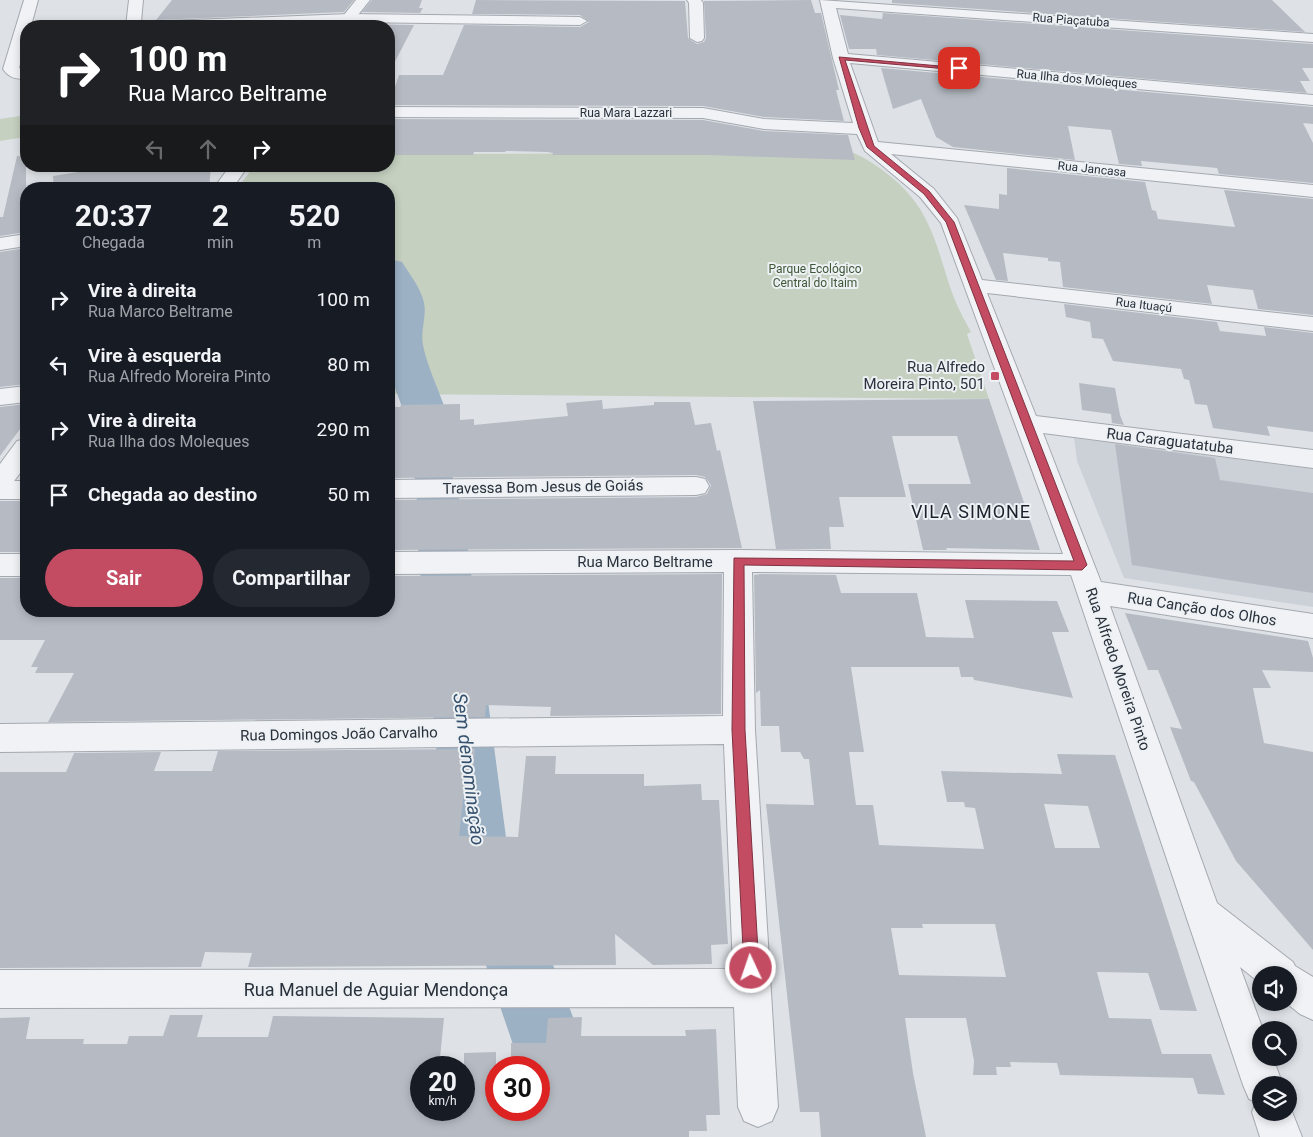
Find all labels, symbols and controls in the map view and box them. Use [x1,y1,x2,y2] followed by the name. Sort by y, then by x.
[1032,10,1110,30] street label: Rua Piaçatuba
[128,39,227,80] text: 100 m
[45,40,110,105] icon: right
[938,47,980,89] pin
[945,54,973,82] icon: arrive
[1016,67,1138,91] street label: Rua Ilha dos Moleques
[128,81,327,106] text: Rua Marco Beltrame
[580,106,672,120] street label: Rua Mara Lazzari
[141,135,169,163] icon: left
[194,135,222,163] icon: ahead
[247,135,275,163] icon: right
[1057,158,1127,180] street label: Rua Jancasa
[75,198,152,233] text: 20:37
[212,198,229,233] text: 2
[289,198,340,233] text: 520
[82,233,145,252] text: Chegada
[207,233,234,252] text: min
[307,233,321,252] text: m
[768,262,862,290] park label: Parque Ecológico Central do Itaim
[88,279,197,302] text: Vire à direita
[45,286,73,314] icon: right
[317,288,370,311] text: 100 m
[1115,295,1173,315] street label: Rua Ituaçú
[88,302,233,321] text: Rua Marco Beltrame
[88,344,221,367] text: Vire à esquerda
[45,351,73,379] icon: left
[327,353,370,376] text: 80 m
[863,358,985,393] place label: Rua Alfredo Moreira Pinto, 501
[88,367,271,386] text: Rua Alfredo Moreira Pinto
[989,370,1001,382] marker: Rua Alfredo Moreira Pinto, 501
[88,409,197,432] text: Vire à direita
[45,416,73,444] icon: right
[317,418,370,441] text: 290 m
[1105,424,1235,458] street label: Rua Caraguatatuba
[88,432,250,451] text: Rua Ilha dos Moleques
[443,476,643,498] street label: Travessa Bom Jesus de Goiás
[45,481,73,509] icon: arrive
[88,483,257,506] text: Chegada ao destino
[327,483,370,506] text: 50 m
[911,501,1031,522] district label: VILA SIMONE
[45,549,203,607] button: Sair
[213,549,370,607] button: Compartilhar
[577,553,713,571] street label: Rua Marco Beltrame
[1082,585,1154,753] street label: Rua Alfredo Moreira Pinto
[1126,588,1278,630] street label: Rua Canção dos Olhos
[448,691,490,847] water label: Sem denominação
[240,723,438,745] street label: Rua Domingos João Carvalho
[724,941,776,993] position arrow
[1252,966,1297,1121] map controls
[1252,966,1297,1011] button: sound
[244,979,508,1000] street label: Rua Manuel de Aguiar Mendonça
[1252,1021,1297,1066] button: search
[485,1056,550,1121] speed limit sign: 30
[428,1068,457,1097] text: 20
[1252,1076,1297,1121] button: layers
[428,1094,457,1108] text: km/h

